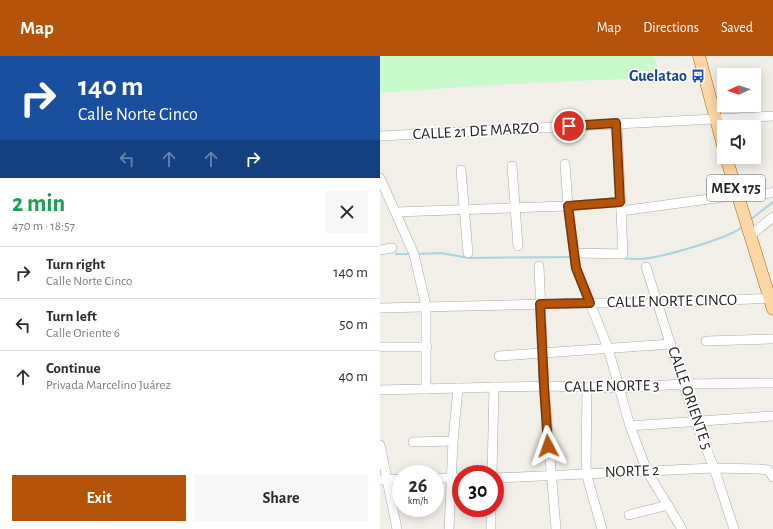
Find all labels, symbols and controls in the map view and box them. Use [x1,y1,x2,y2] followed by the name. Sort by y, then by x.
[20,19,54,38] text: Map
[597,21,621,35] text: Map
[643,21,699,35] text: Directions
[721,21,753,35] text: Saved
[629,68,687,84] place label: Guelatao
[690,68,706,84] bus stop icon: Guelatao
[717,68,761,112] north arrow
[717,68,761,164] map controls
[12,72,64,124] icon: right
[78,73,144,101] text: 140 m
[78,106,198,124] text: Calle Norte Cinco
[552,109,586,143] pin
[558,115,580,137] icon: arrive
[412,120,540,142] street label: CALLE 21 DE MARZO
[717,120,761,164] button: sound
[116,148,138,170] icon: left
[158,148,180,170] icon: ahead
[200,148,222,170] icon: ahead
[242,148,264,170] icon: right
[707,175,765,201] road number: MEX 175
[326,191,368,233] button: close
[12,192,65,216] text: 2 min
[12,220,75,233] text: 470 m · 18:57
[46,257,105,272] text: Turn right
[12,262,34,284] icon: right
[333,265,368,280] text: 140 m
[46,275,133,288] text: Calle Norte Cinco
[607,292,737,310] street label: CALLE NORTE CINCO
[46,309,97,324] text: Turn left
[12,314,34,336] icon: left
[339,317,368,332] text: 50 m
[46,327,120,340] text: Calle Oriente 6
[665,344,715,452] street label: CALLE ORIENTE 5
[46,361,101,376] text: Continue
[12,366,34,388] icon: ahead
[338,369,368,384] text: 40 m
[564,377,660,395] street label: CALLE NORTE 3
[46,379,171,392] text: Privada Marcelino Juárez
[527,425,569,467] position arrow
[604,462,660,480] street label: NORTE 2
[452,465,504,517] speed limit sign: 30
[12,475,186,521] button: Exit
[194,475,368,521] button: Share
[408,476,428,496] text: 26
[408,496,428,506] text: km/h

